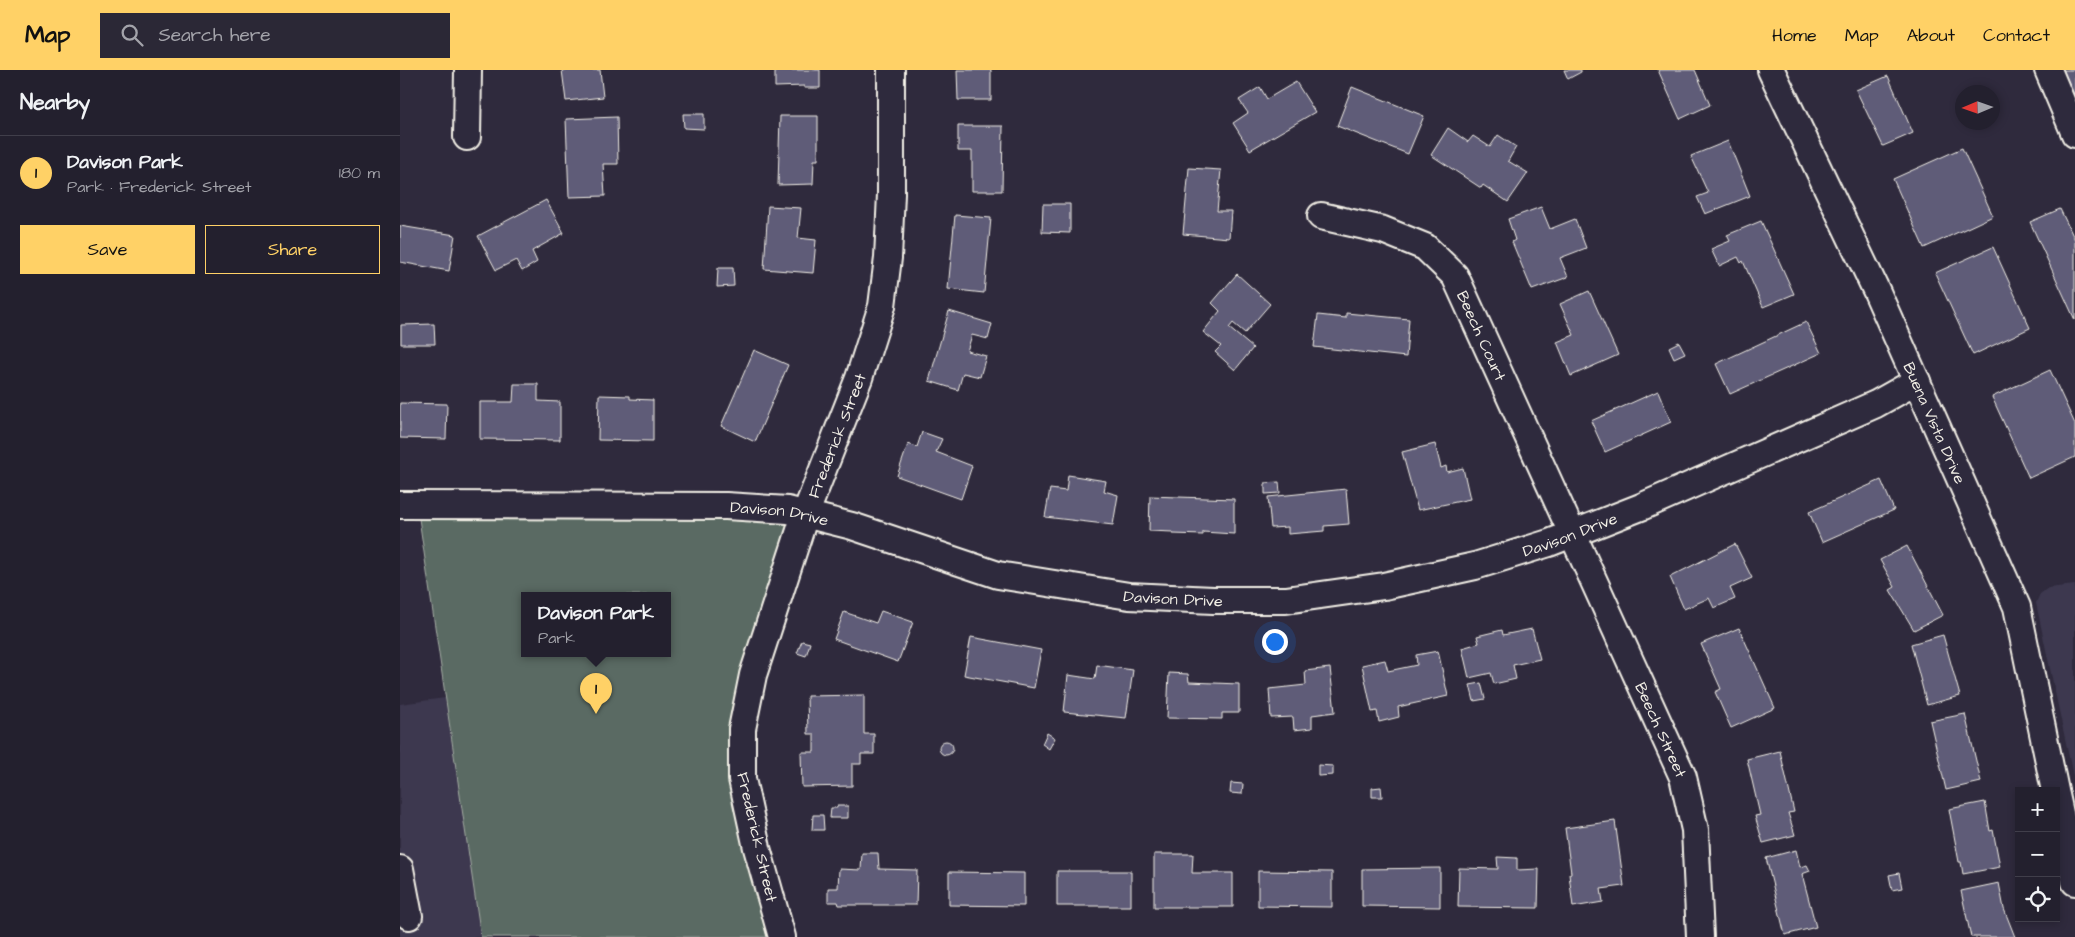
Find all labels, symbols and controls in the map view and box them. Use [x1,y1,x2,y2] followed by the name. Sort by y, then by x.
[100,13,450,58] search box
[25,18,70,52] text: Map
[118,21,146,49] icon: search
[158,22,271,49] text: Search here
[1772,23,1817,48] text: Home
[1845,23,1879,48] text: Map
[1907,23,1955,48] text: About
[1983,23,2050,48] text: Contact
[1955,85,2000,130] north arrow
[20,88,90,117] text: Nearby
[67,149,183,176] text: Davison Park
[35,162,37,184] text: 1
[339,162,380,184] text: 180 m
[67,176,251,198] text: Park · Frederick Street
[20,225,195,274] button: Save
[205,225,380,274] button: Share
[1451,287,1511,385] street label: Beech Court
[1898,359,1971,488] street label: Buena Vista Drive
[803,370,872,501] street label: Frederick Street
[730,496,831,532] street label: Davison Drive
[1520,507,1621,563] street label: Davison Drive
[1122,585,1223,612] street label: Davison Drive
[521,592,671,657] popup
[538,600,654,627] text: Davison Park
[538,627,575,649] text: Park
[1262,629,1288,655] your location
[580,673,612,714] pin: 1
[1629,679,1692,782] street label: Beech Street
[731,770,783,905] street label: Frederick Street
[2015,787,2060,922] map controls
[2015,787,2060,832] button: +
[2015,832,2060,877] button: −
[2015,877,2060,922] button: locate

